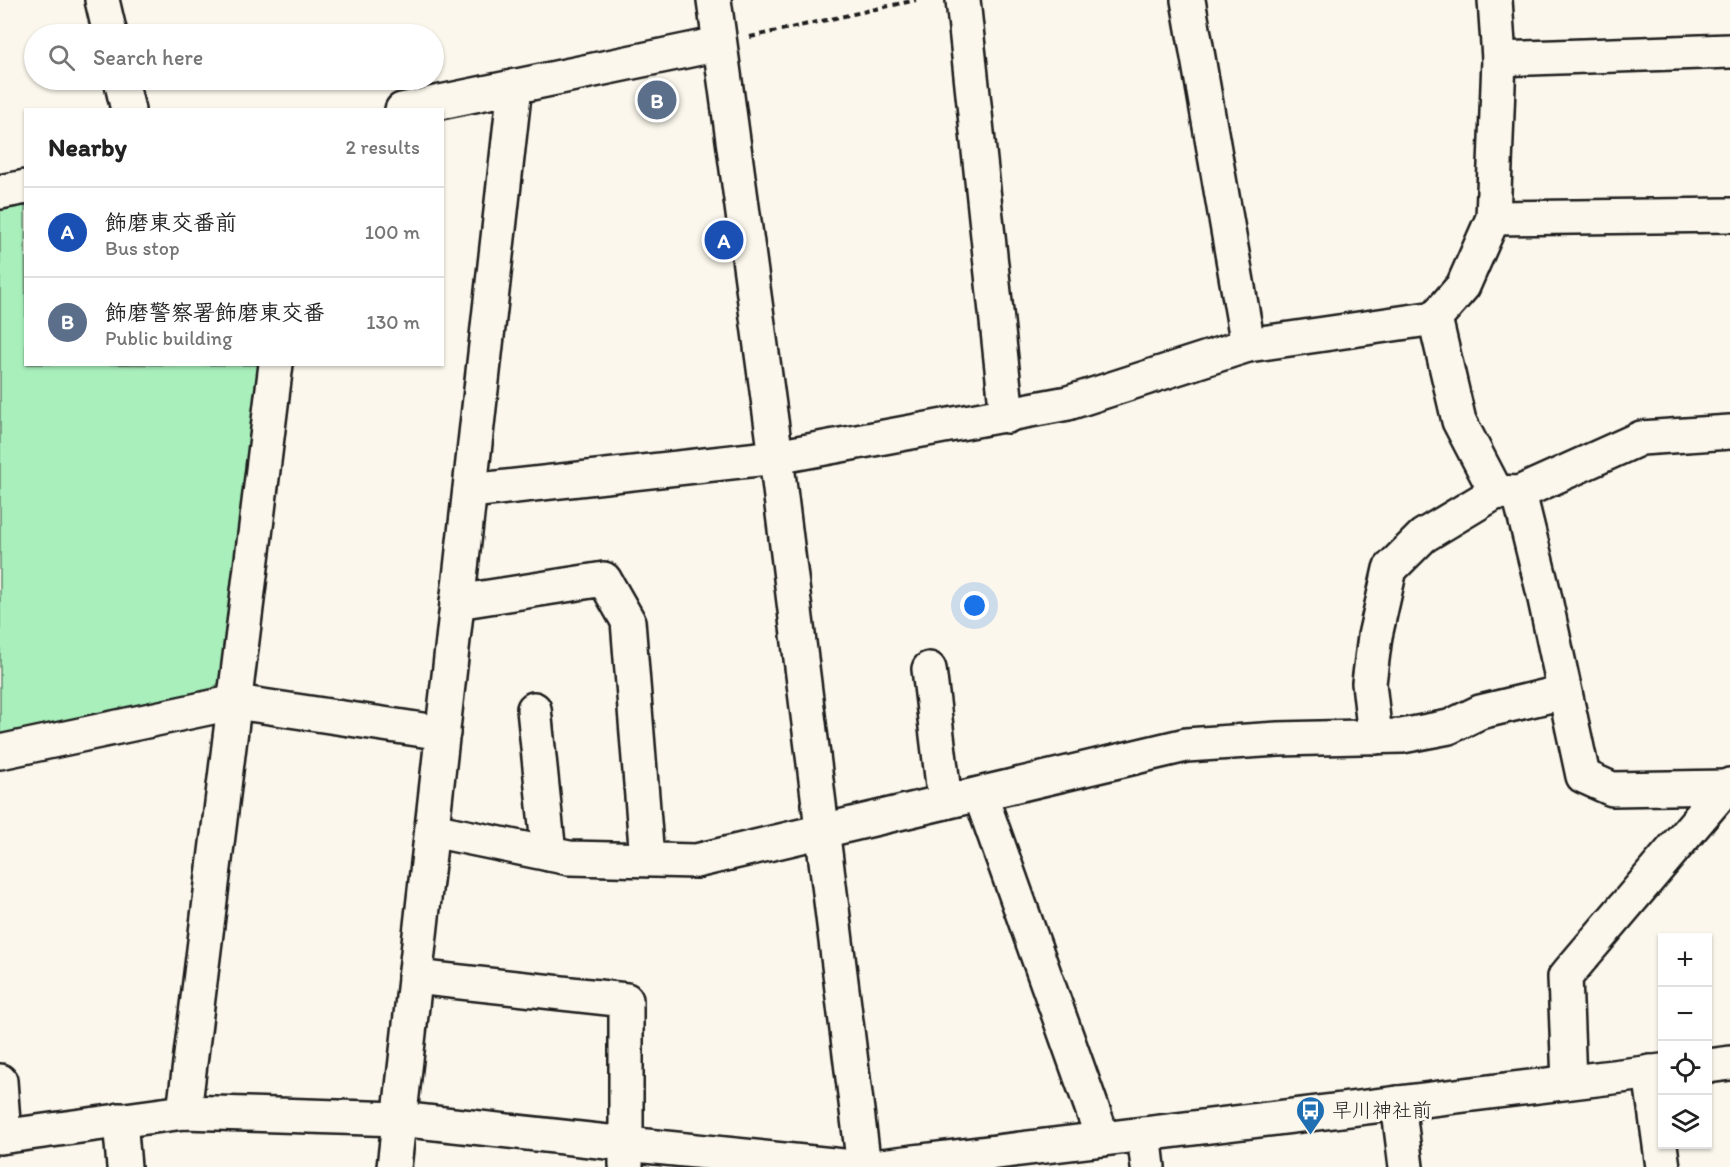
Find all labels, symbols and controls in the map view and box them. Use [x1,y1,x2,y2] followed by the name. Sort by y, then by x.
[24,24,444,90] search box
[45,41,78,74] icon: search
[93,44,203,71] text: Search here
[638,78,676,122] pin: B
[48,131,127,163] text: Nearby
[346,135,420,159] text: 2 results
[105,209,237,236] text: 飾磨東交番前
[704,218,744,262] pin: A
[61,220,74,244] text: A
[365,220,420,244] text: 100 m
[105,236,180,260] text: Bus stop
[105,299,325,326] text: 飾磨警察署飾磨東交番
[61,310,74,334] text: B
[366,310,420,334] text: 130 m
[105,326,232,350] text: Public building
[960,591,989,620] your location
[1658,933,1712,1149] map controls
[1658,933,1712,987] button: +
[1658,987,1712,1041] button: −
[1658,1041,1712,1095] button: locate
[1295,1094,1327,1136] bus stop icon: 早川神社前
[1658,1095,1712,1149] button: layers
[1332,1098,1432,1122] place label: 早川神社前

